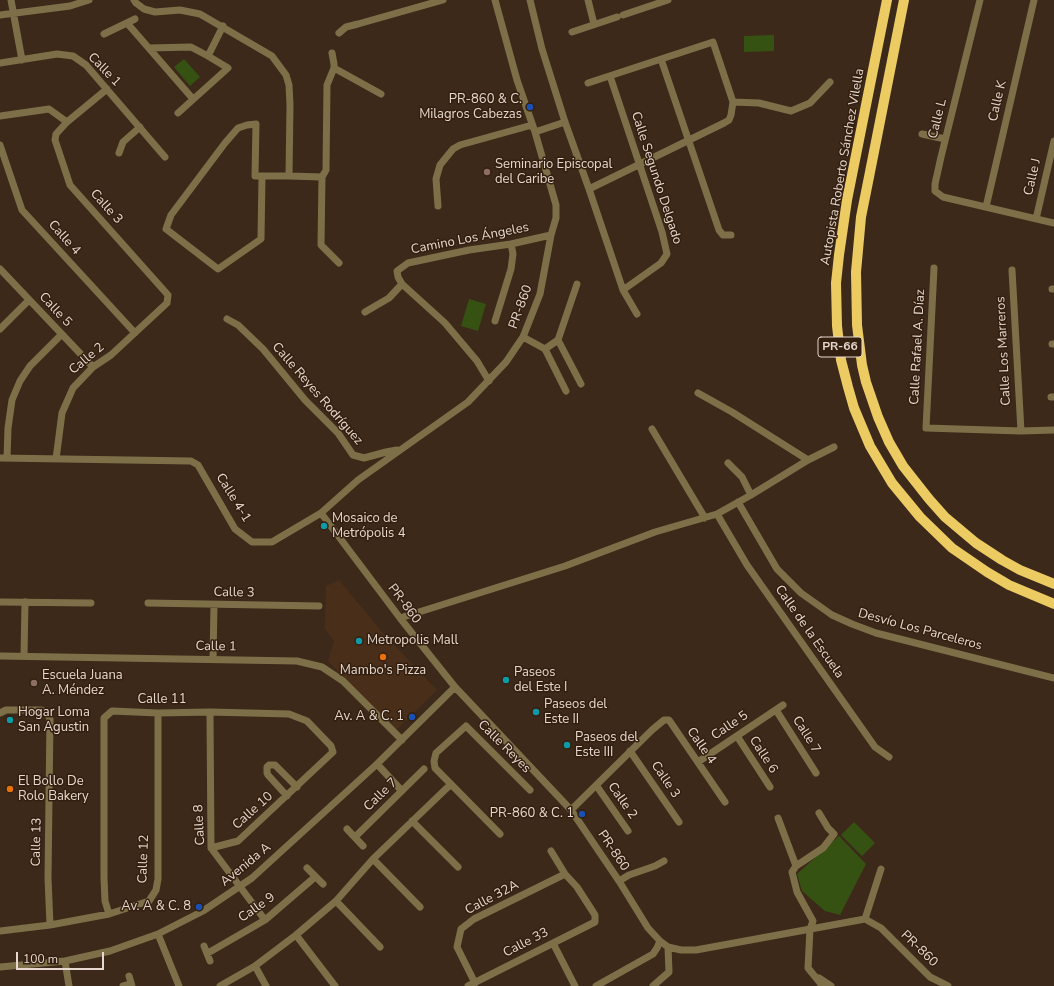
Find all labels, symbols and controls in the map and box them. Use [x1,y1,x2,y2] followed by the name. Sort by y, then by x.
[84,50,124,90] street label: Calle 1
[818,67,868,267] street label: Autopista Roberto Sánchez Vilella
[986,79,1010,123] street label: Calle K
[419,92,522,123] place label: PR-860 & C. Milagros Cabezas
[926,98,950,140] street label: Calle L
[525,102,535,112] marker: PR-860 & C. Milagros Cabezas
[627,110,685,246] street label: Calle Segundo Delgado
[495,157,612,188] place label: Seminario Episcopal del Caribe
[1021,157,1045,197] street label: Calle J
[482,167,492,177] marker: Seminario Episcopal del Caribe
[86,187,126,227] street label: Calle 3
[44,218,84,258] street label: Calle 4
[410,220,530,258] street label: Camino Los Ángeles
[506,283,536,331] street label: PR-860
[907,289,929,405] street label: Calle Rafael A. Díaz
[35,290,75,330] street label: Calle 5
[993,296,1015,406] street label: Calle Los Marreros
[818,337,862,357] road number: PR-66
[66,340,108,378] street label: Calle 2
[268,340,366,448] street label: Calle Reyes Rodríguez
[212,471,254,525] street label: Calle 4-1
[332,511,405,542] place label: Mosaico de Metrópolis 4
[319,521,329,531] marker: Mosaico de Metrópolis 4
[384,581,424,627] street label: PR-860
[771,583,847,681] street label: Calle de la Escuela
[213,585,255,601] street label: Calle 3
[856,606,984,654] street label: Desvío Los Parceleros
[367,633,458,649] place label: Metropolis Mall
[354,636,364,646] marker: Metropolis Mall
[195,639,237,655] street label: Calle 1
[378,652,388,662] marker: Mambo's Pizza
[340,663,426,679] place label: Mambo's Pizza
[514,665,567,696] place label: Paseos del Este I
[42,668,123,699] place label: Escuela Juana A. Méndez
[501,675,511,685] marker: Paseos del Este I
[29,678,39,688] marker: Escuela Juana A. Méndez
[138,692,186,708] street label: Calle 11
[544,697,607,728] place label: Paseos del Este II
[18,705,90,736] place label: Hogar Loma San Agustin
[531,707,541,717] marker: Paseos del Este II
[709,708,751,744] street label: Calle 5
[334,709,404,725] place label: Av. A & C. 1
[407,712,417,722] marker: Av. A & C. 1
[788,713,824,757] street label: Calle 7
[5,715,15,725] marker: Hogar Loma San Agustin
[474,717,534,777] street label: Calle Reyes
[683,725,719,767] street label: Calle 4
[575,730,638,761] place label: Paseos del Este III
[745,734,781,776] street label: Calle 6
[562,740,572,750] marker: Paseos del Este III
[647,759,683,801] street label: Calle 3
[18,774,89,805] place label: El Bollo De Rolo Bakery
[361,775,401,815] street label: Calle 7
[604,780,640,822] street label: Calle 2
[5,784,15,794] marker: El Bollo De Rolo Bakery
[230,789,276,833] street label: Calle 10
[191,804,209,846] street label: Calle 8
[490,806,574,822] place label: PR-860 & C. 1
[577,809,587,819] marker: PR-860 & C. 1
[29,817,45,867] street label: Calle 13
[594,828,632,874] street label: PR-860
[135,834,153,884] street label: Calle 12
[218,840,274,890] street label: Avenida A
[463,877,521,919] street label: Calle 32A
[236,890,278,926] street label: Calle 9
[121,899,191,915] place label: Av. A & C. 8
[194,902,204,912] marker: Av. A & C. 8
[501,925,551,961] street label: Calle 33
[897,928,941,970] street label: PR-860
[18,944,106,970] scale bar
[23,951,58,967] text: 100 m

